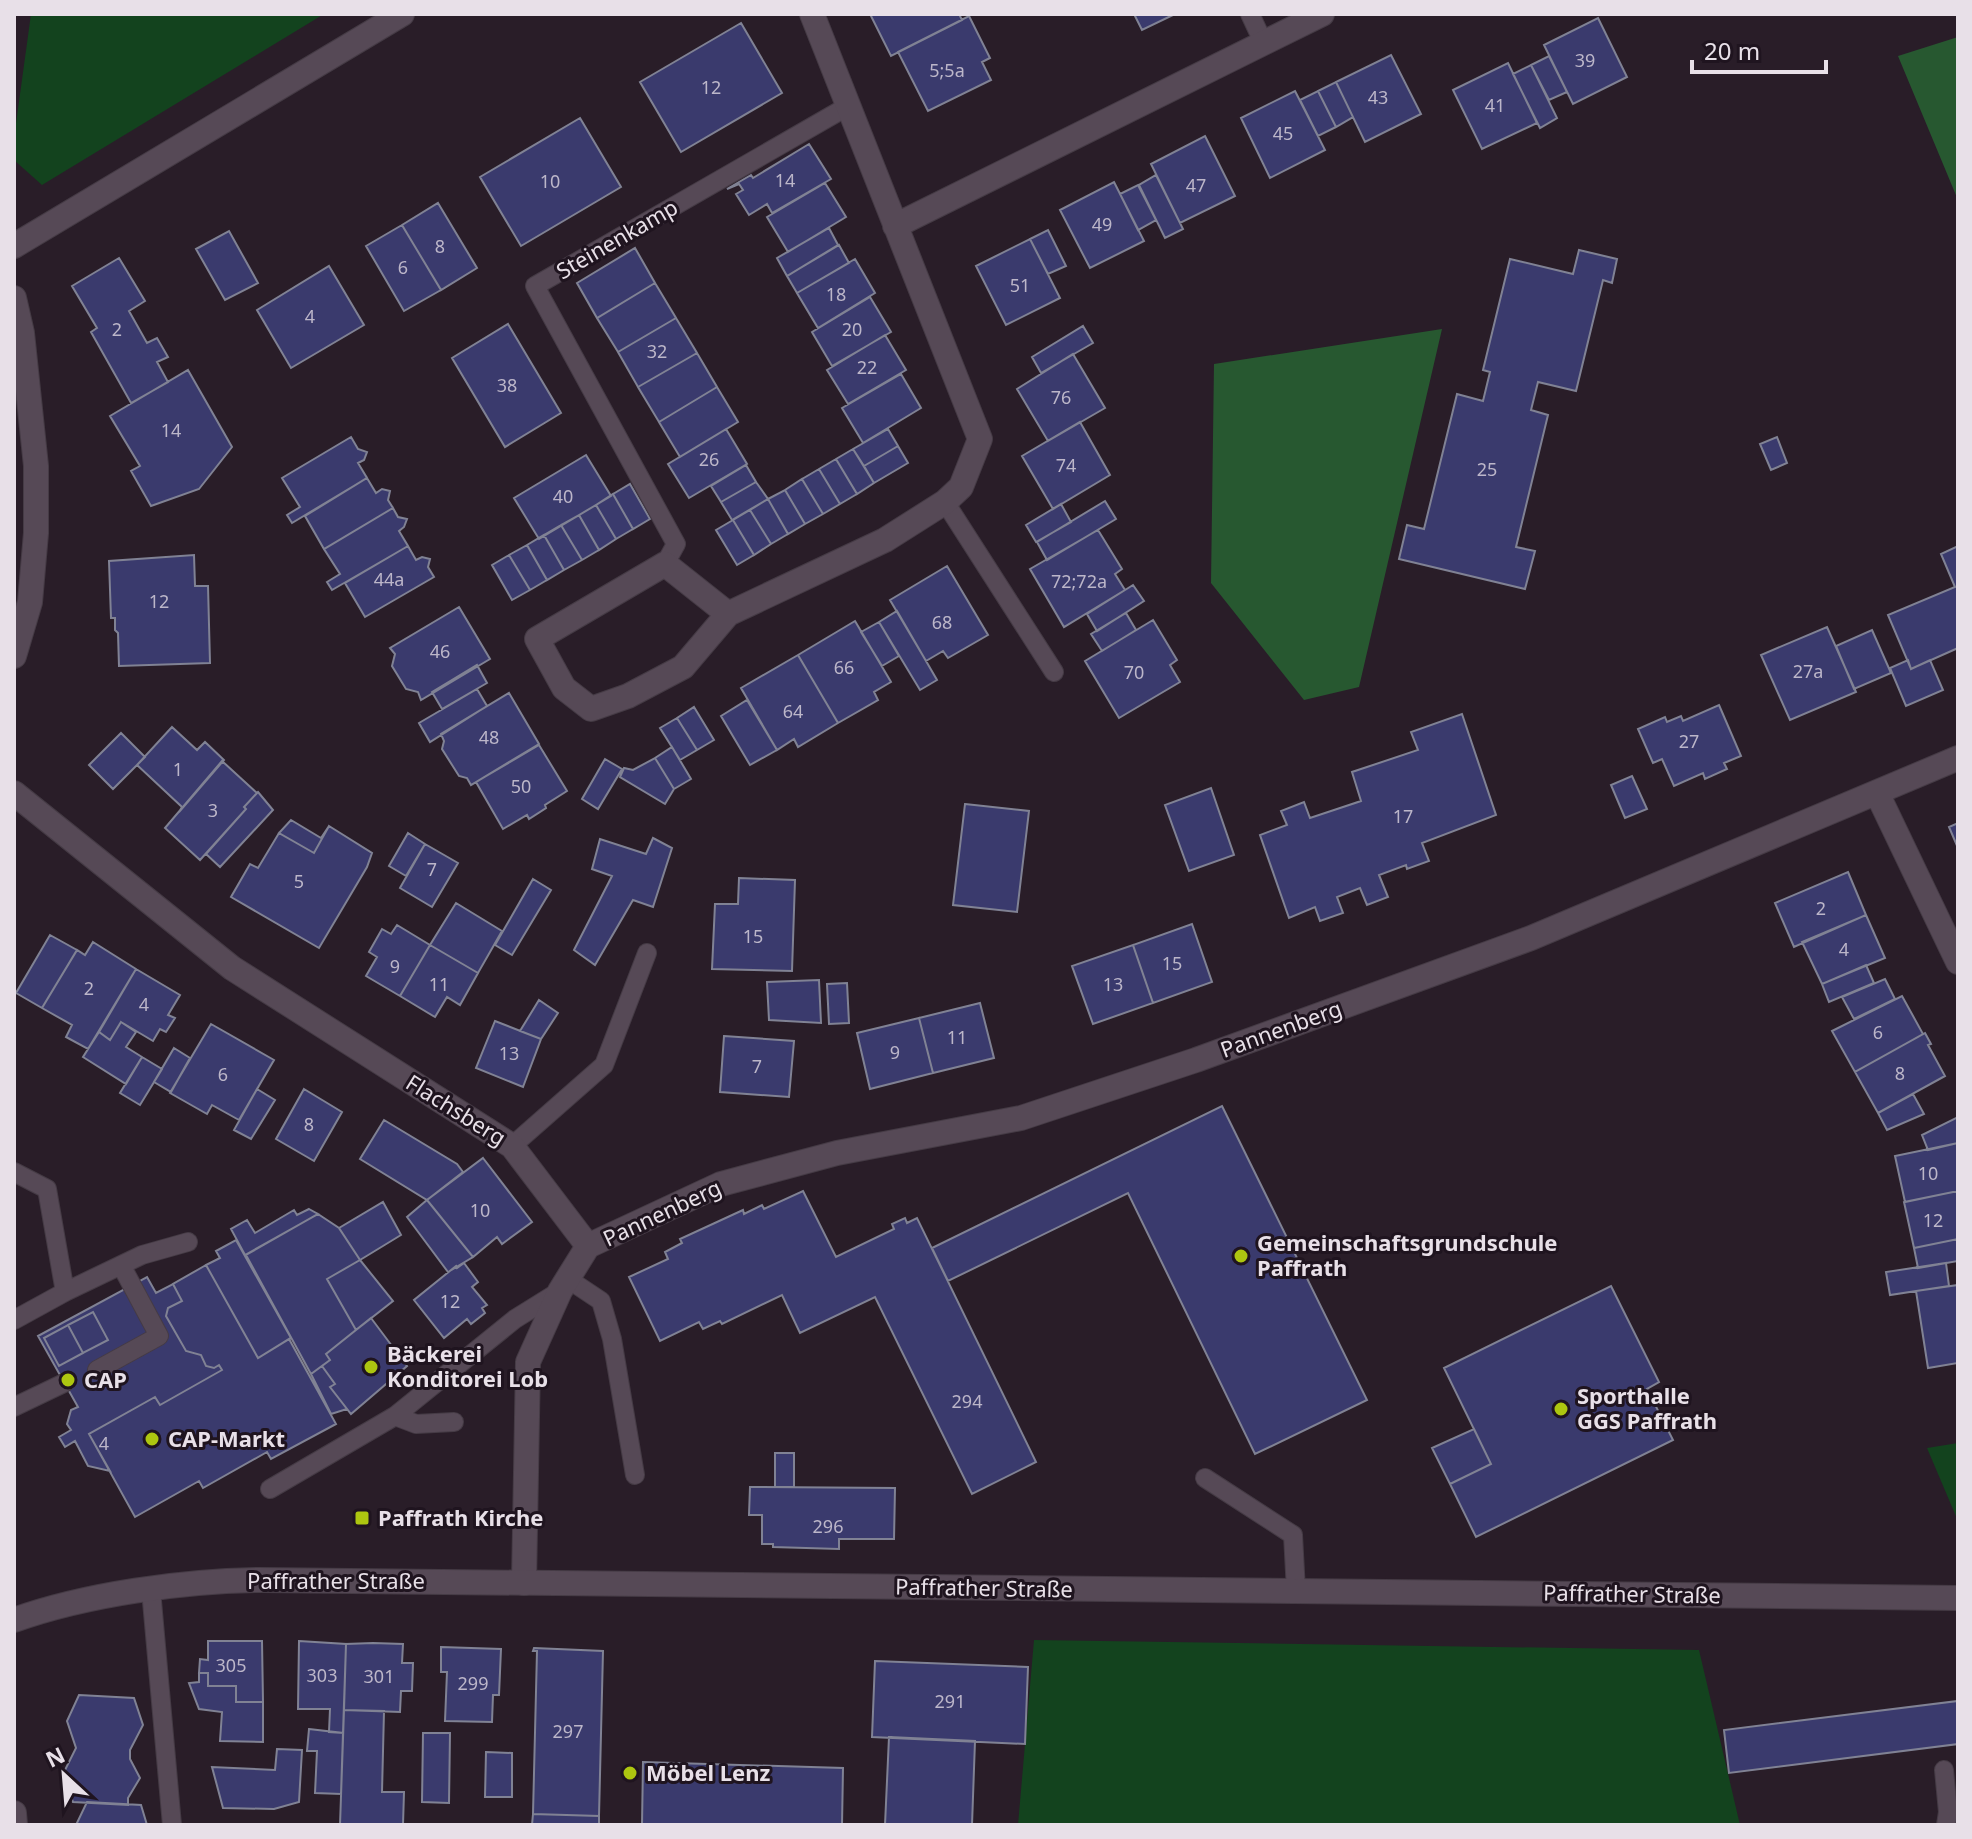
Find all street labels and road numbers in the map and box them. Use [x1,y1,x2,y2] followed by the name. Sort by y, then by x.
[550,191,683,285] street label: Steinenkamp
[1216,992,1346,1064] street label: Pannenberg
[401,1067,512,1152] street label: Flachsberg
[598,1172,726,1253] street label: Pannenberg
[247,1565,425,1595] street label: Paffrather Straße
[895,1570,1073,1604] street label: Paffrather Straße
[1543,1576,1721,1610] street label: Paffrather Straße

